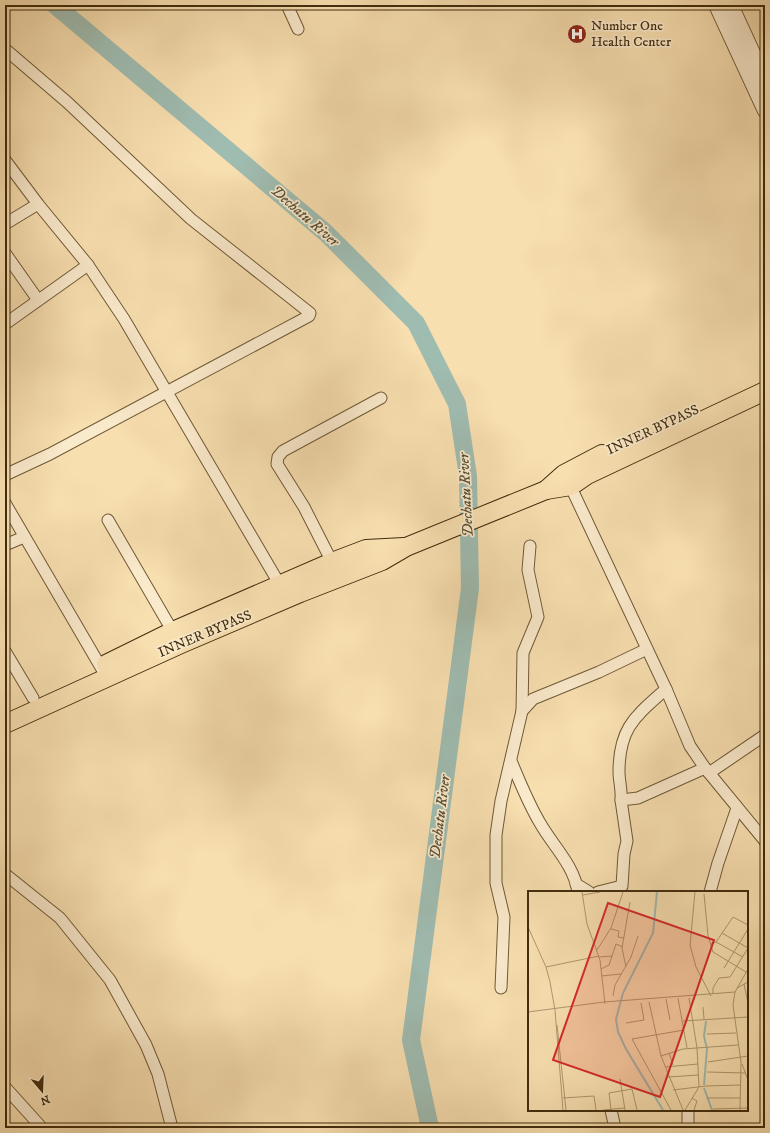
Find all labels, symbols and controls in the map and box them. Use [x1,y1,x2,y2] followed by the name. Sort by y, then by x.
[591,17,672,51] place label: Number One Health Center
[566,23,588,45] hospital icon: Number One Health Center
[267,181,344,252] water label: Dechatu River
[604,401,702,459] street label: INNER BYPASS
[454,451,478,538] water label: Dechatu River
[155,606,255,662] street label: INNER BYPASS
[425,772,455,860] water label: Dechatu River
[528,891,748,1111] inset map
[22,1071,62,1111] north arrow
[38,1091,51,1108] text: N

